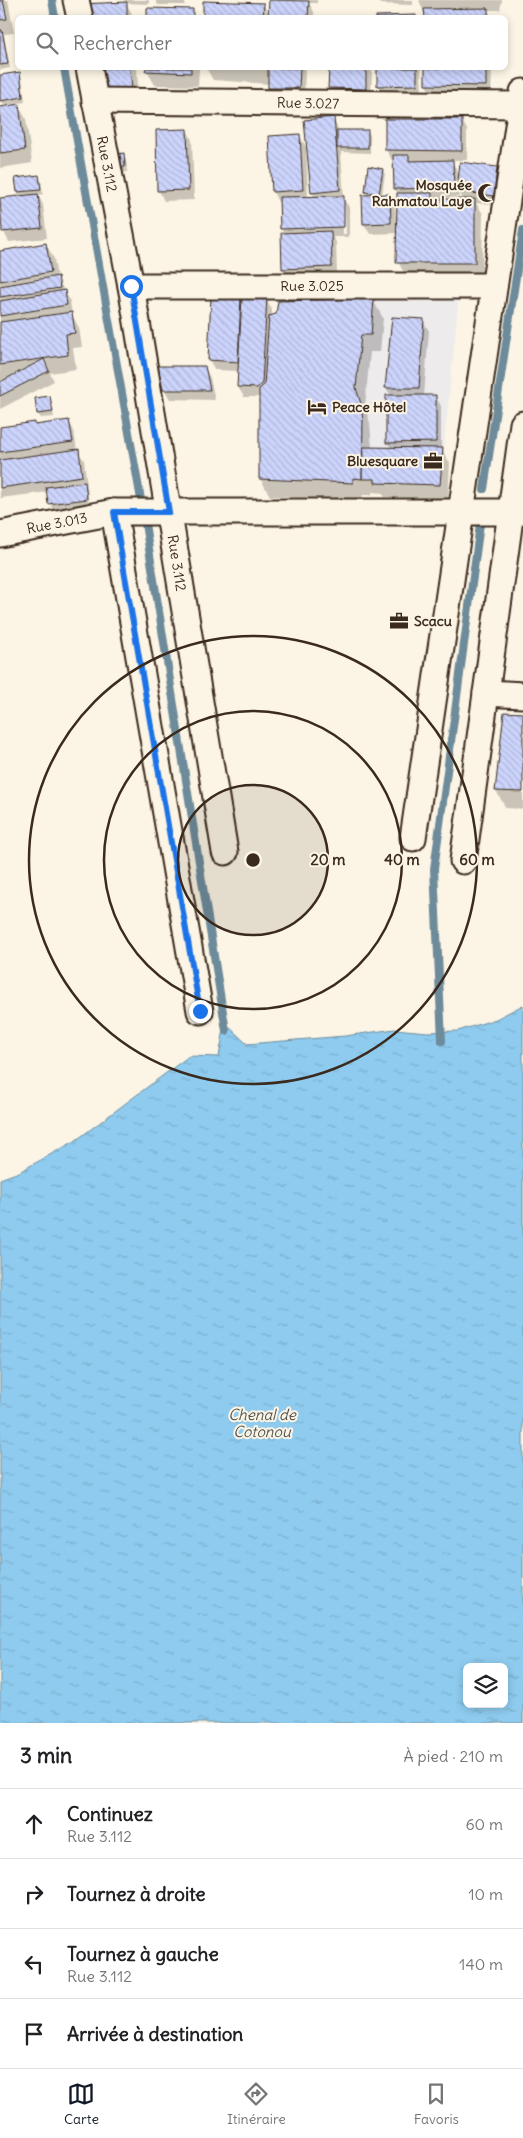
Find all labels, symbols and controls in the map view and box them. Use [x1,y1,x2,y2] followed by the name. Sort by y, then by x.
[15,15,508,70] search box
[33,29,61,57] icon: search
[73,31,172,55] text: Rechercher
[277,93,339,113] street label: Rue 3.027
[93,134,121,194] street label: Rue 3.112
[372,176,472,210] place label: Mosquée Rahmatou Laye
[476,182,498,204] mosque icon: Mosquée Rahmatou Laye
[120,275,143,298] route start
[280,277,344,295] street label: Rue 3.025
[306,396,328,418] hotel icon: Peace Hôtel
[332,398,406,416] place label: Peace Hôtel
[422,450,444,472] office icon: Bluesquare
[347,452,418,470] place label: Bluesquare
[25,508,89,538] street label: Rue 3.013
[164,533,190,593] street label: Rue 3.112
[388,610,410,632] office icon: Scacu
[414,612,452,630] place label: Scacu
[311,850,345,869] text: 20 m
[384,850,420,869] text: 40 m
[459,850,495,869] text: 60 m
[244,851,262,869] centre of rings
[189,1000,212,1023] route end
[228,1405,297,1441] water label: Chenal de Cotonou
[463,1663,508,1708] map controls
[463,1663,508,1708] button: layers
[20,1742,72,1769] text: 3 min
[404,1746,503,1766] text: À pied · 210 m
[67,1802,153,1826] text: Continuez
[20,1810,48,1838] icon: ahead
[465,1814,503,1834] text: 60 m
[67,1826,132,1846] text: Rue 3.112
[20,1880,48,1908] icon: right
[67,1882,206,1906] text: Tournez à droite
[468,1884,503,1904] text: 10 m
[67,1942,219,1966] text: Tournez à gauche
[20,1950,48,1978] icon: left
[459,1954,503,1974] text: 140 m
[67,1966,132,1986] text: Rue 3.112
[20,2020,48,2048] icon: arrive
[67,2022,243,2046] text: Arrivée à destination
[64,2080,99,2128] tab: Carte
[227,2080,286,2128] tab: Itinéraire
[414,2080,459,2128] tab: Favoris

